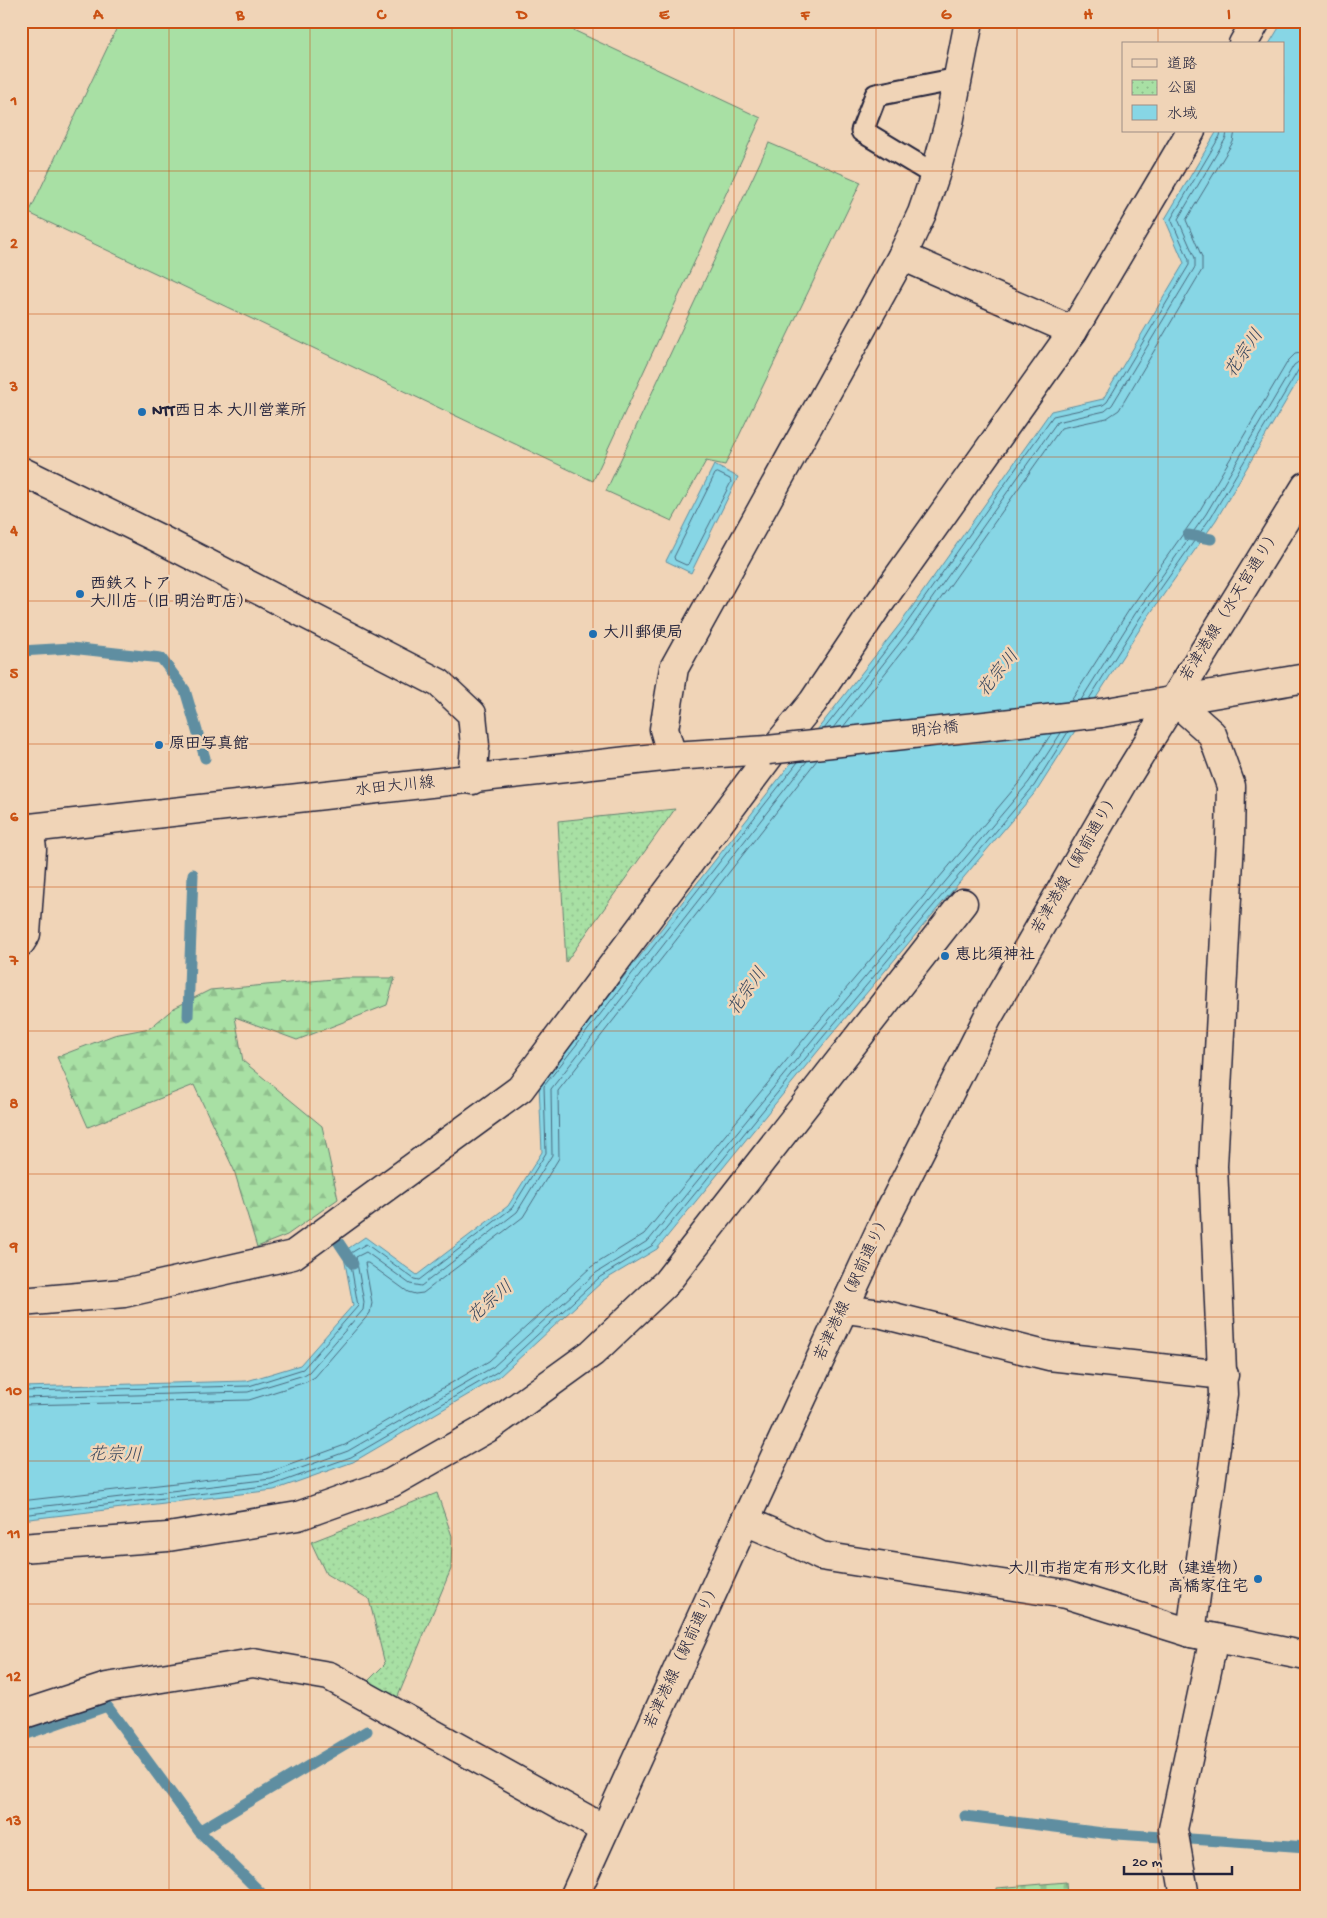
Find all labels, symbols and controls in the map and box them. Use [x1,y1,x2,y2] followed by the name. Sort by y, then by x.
[92,7,104,26] text: A
[235,7,245,26] text: B
[376,7,387,26] text: C
[515,7,528,26] text: D
[659,7,670,26] text: E
[800,7,811,26] text: F
[941,7,952,26] text: G
[1083,7,1093,26] text: H
[1227,7,1231,26] text: I
[1122,42,1284,132] legend
[1167,56,1197,74] text: 道路
[1167,80,1197,98] text: 公園
[10,93,17,112] text: 1
[1167,105,1197,124] text: 水域
[10,236,18,255] text: 2
[1220,325,1269,382] water label: 花宗川
[9,379,18,398] text: 3
[152,401,307,422] place label: NTT西日本 大川営業所
[136,406,148,418] marker: NTT西日本 大川営業所
[9,523,18,542] text: 4
[1176,525,1287,686] street label: 若津港線（水天宮通り）
[90,575,254,613] place label: 西鉄ストア 大川店（旧 明治町店）
[74,588,86,600] marker: 西鉄ストア 大川店（旧 明治町店）
[603,624,683,644] place label: 大川郵便局
[587,628,599,640] marker: 大川郵便局
[973,646,1024,702] water label: 花宗川
[10,666,19,685] text: 5
[910,718,960,743] street label: 明治橋
[169,735,249,755] place label: 原田写真館
[153,739,165,751] marker: 原田写真館
[354,772,436,802] street label: 水田大川線
[1027,789,1125,938] street label: 若津港線（駅前通り）
[10,809,19,828] text: 6
[955,945,1035,966] place label: 恵比須神社
[939,950,951,962] marker: 恵比須神社
[9,953,19,972] text: 7
[723,963,772,1020] water label: 花宗川
[10,1096,19,1115] text: 8
[810,1211,896,1365] street label: 若津港線（駅前通り）
[9,1239,18,1258] text: 9
[463,1277,518,1329] water label: 花宗川
[5,1383,22,1402] text: 10
[88,1444,142,1467] water label: 花宗川
[7,1526,20,1545] text: 11
[1008,1559,1248,1598] place label: 大川市指定有形文化財（建造物） 高橋家住宅
[1252,1573,1264,1585] marker: 大川市指定有形文化財（建造物） 高橋家住宅
[640,1579,726,1733] street label: 若津港線（駅前通り）
[6,1669,21,1688] text: 12
[6,1813,21,1832] text: 13
[1124,1843,1232,1875] scale bar
[1132,1854,1162,1872] text: 20 m

